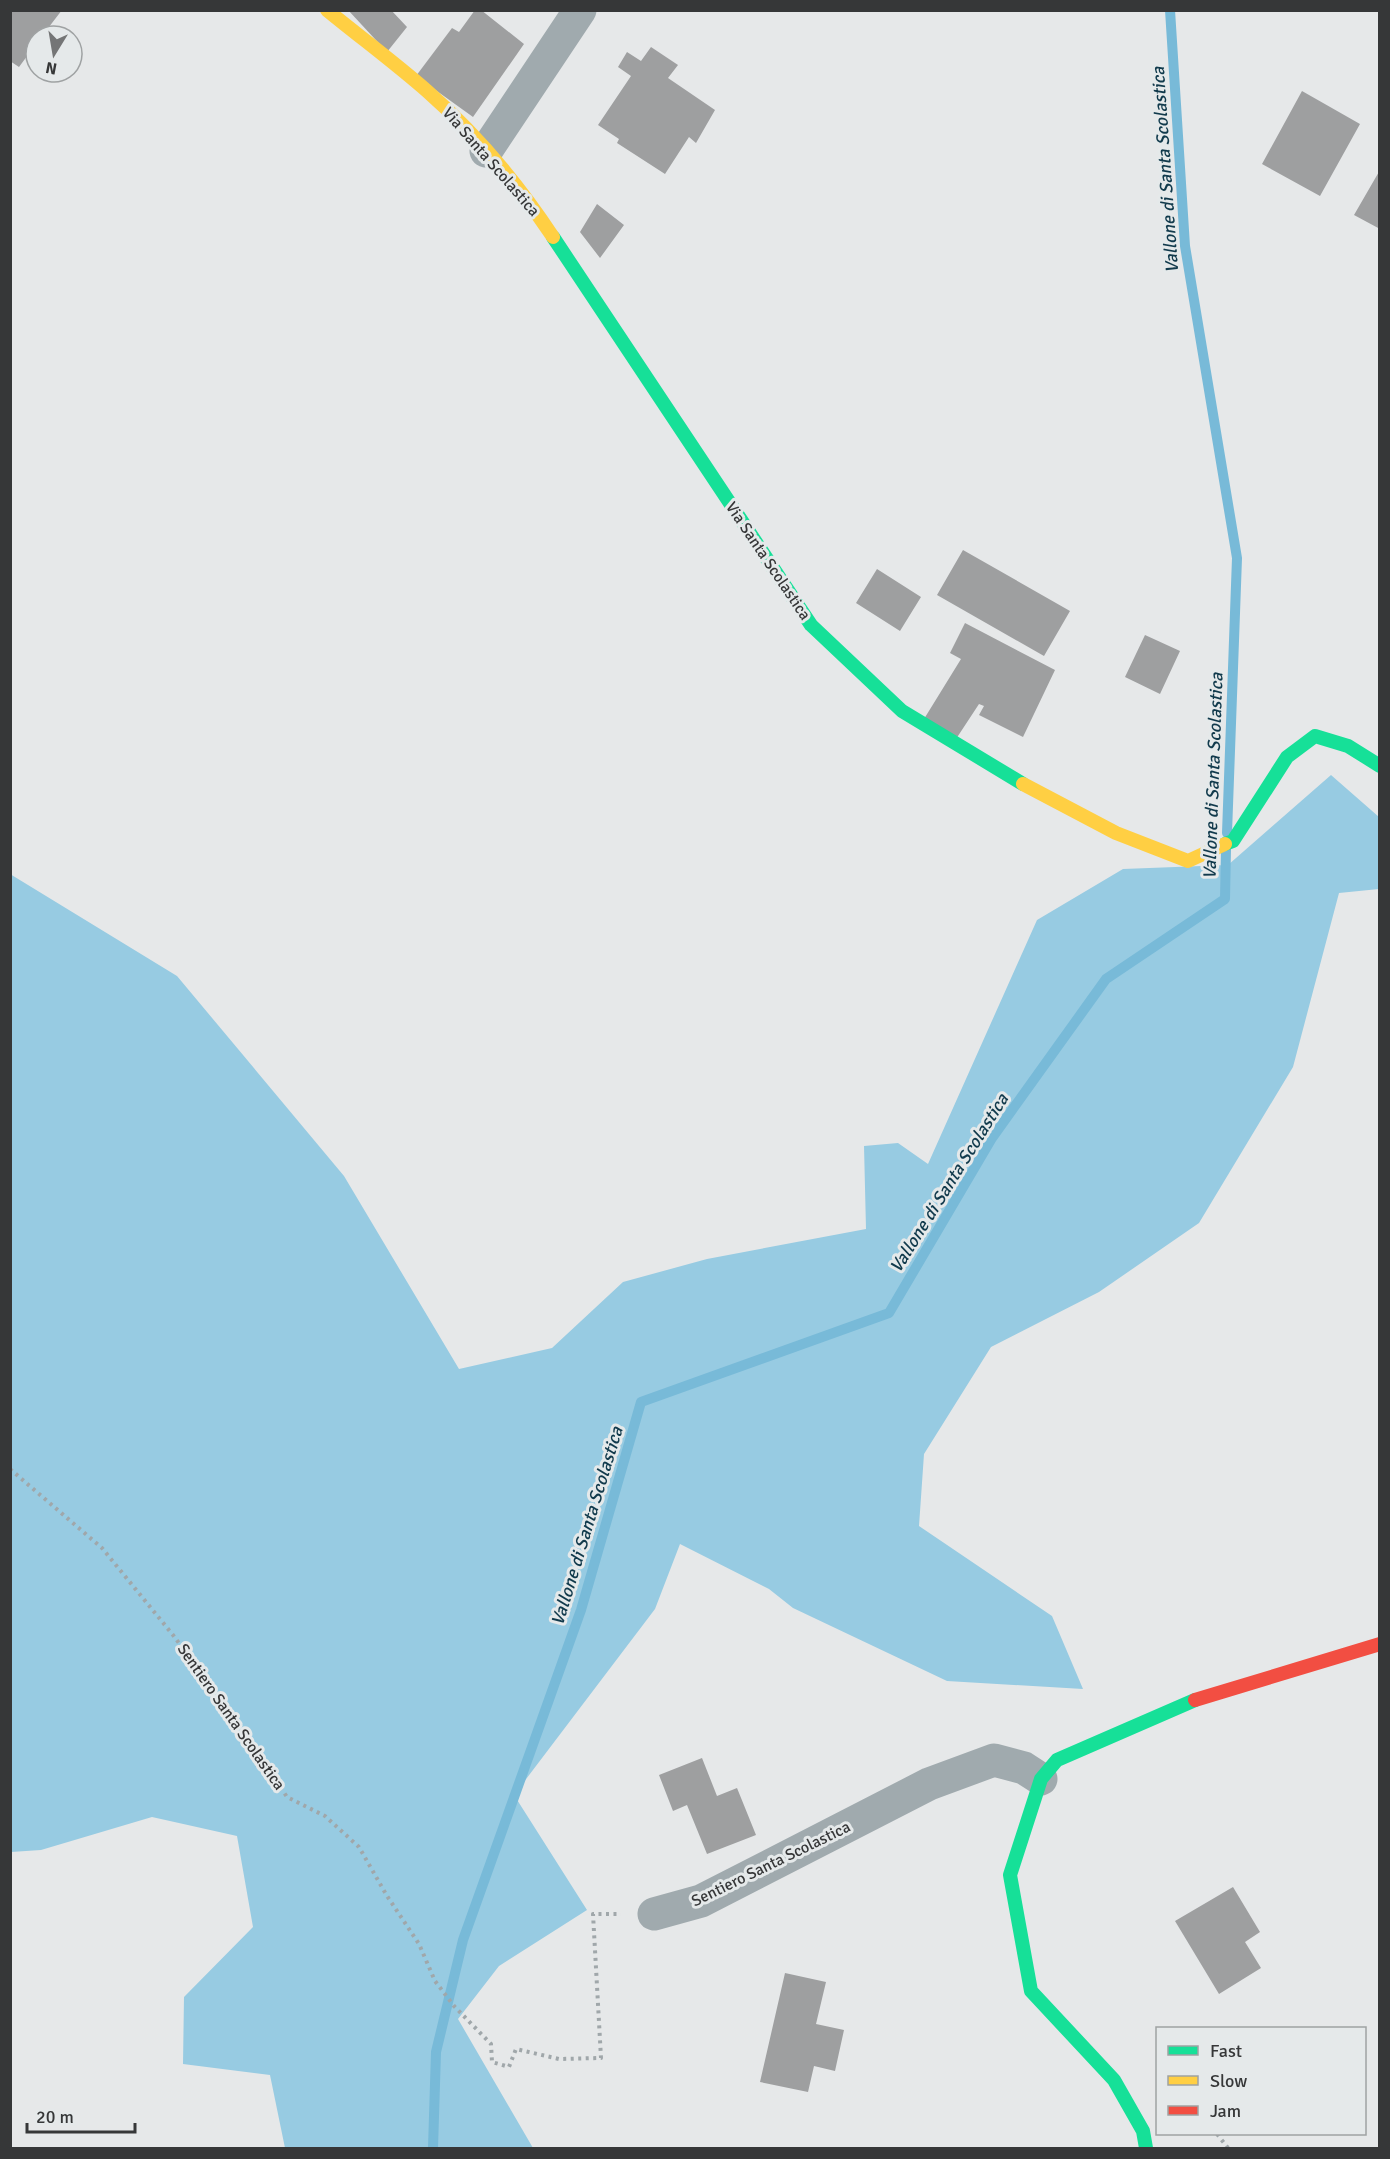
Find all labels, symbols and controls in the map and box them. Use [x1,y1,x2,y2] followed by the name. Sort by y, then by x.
[24,24,84,84] north arrow
[44,57,59,79] text: N
[1147,65,1183,274] water label: Vallone di Santa Scolastica
[438,103,544,221] street label: Via Santa Scolastica
[721,498,815,624] street label: Via Santa Scolastica
[1198,671,1228,880] water label: Vallone di Santa Scolastica
[885,1089,1014,1276] water label: Vallone di Santa Scolastica
[546,1423,628,1628] water label: Vallone di Santa Scolastica
[173,1640,289,1794] street label: Sentiero Santa Scolastica
[688,1817,854,1911] street label: Sentiero Santa Scolastica
[1156,2027,1366,2135] legend
[1210,2040,1242,2062] text: Fast
[1210,2070,1247,2092] text: Slow
[27,2096,135,2134] scale bar
[1210,2100,1241,2122] text: Jam
[36,2106,74,2128] text: 20 m

